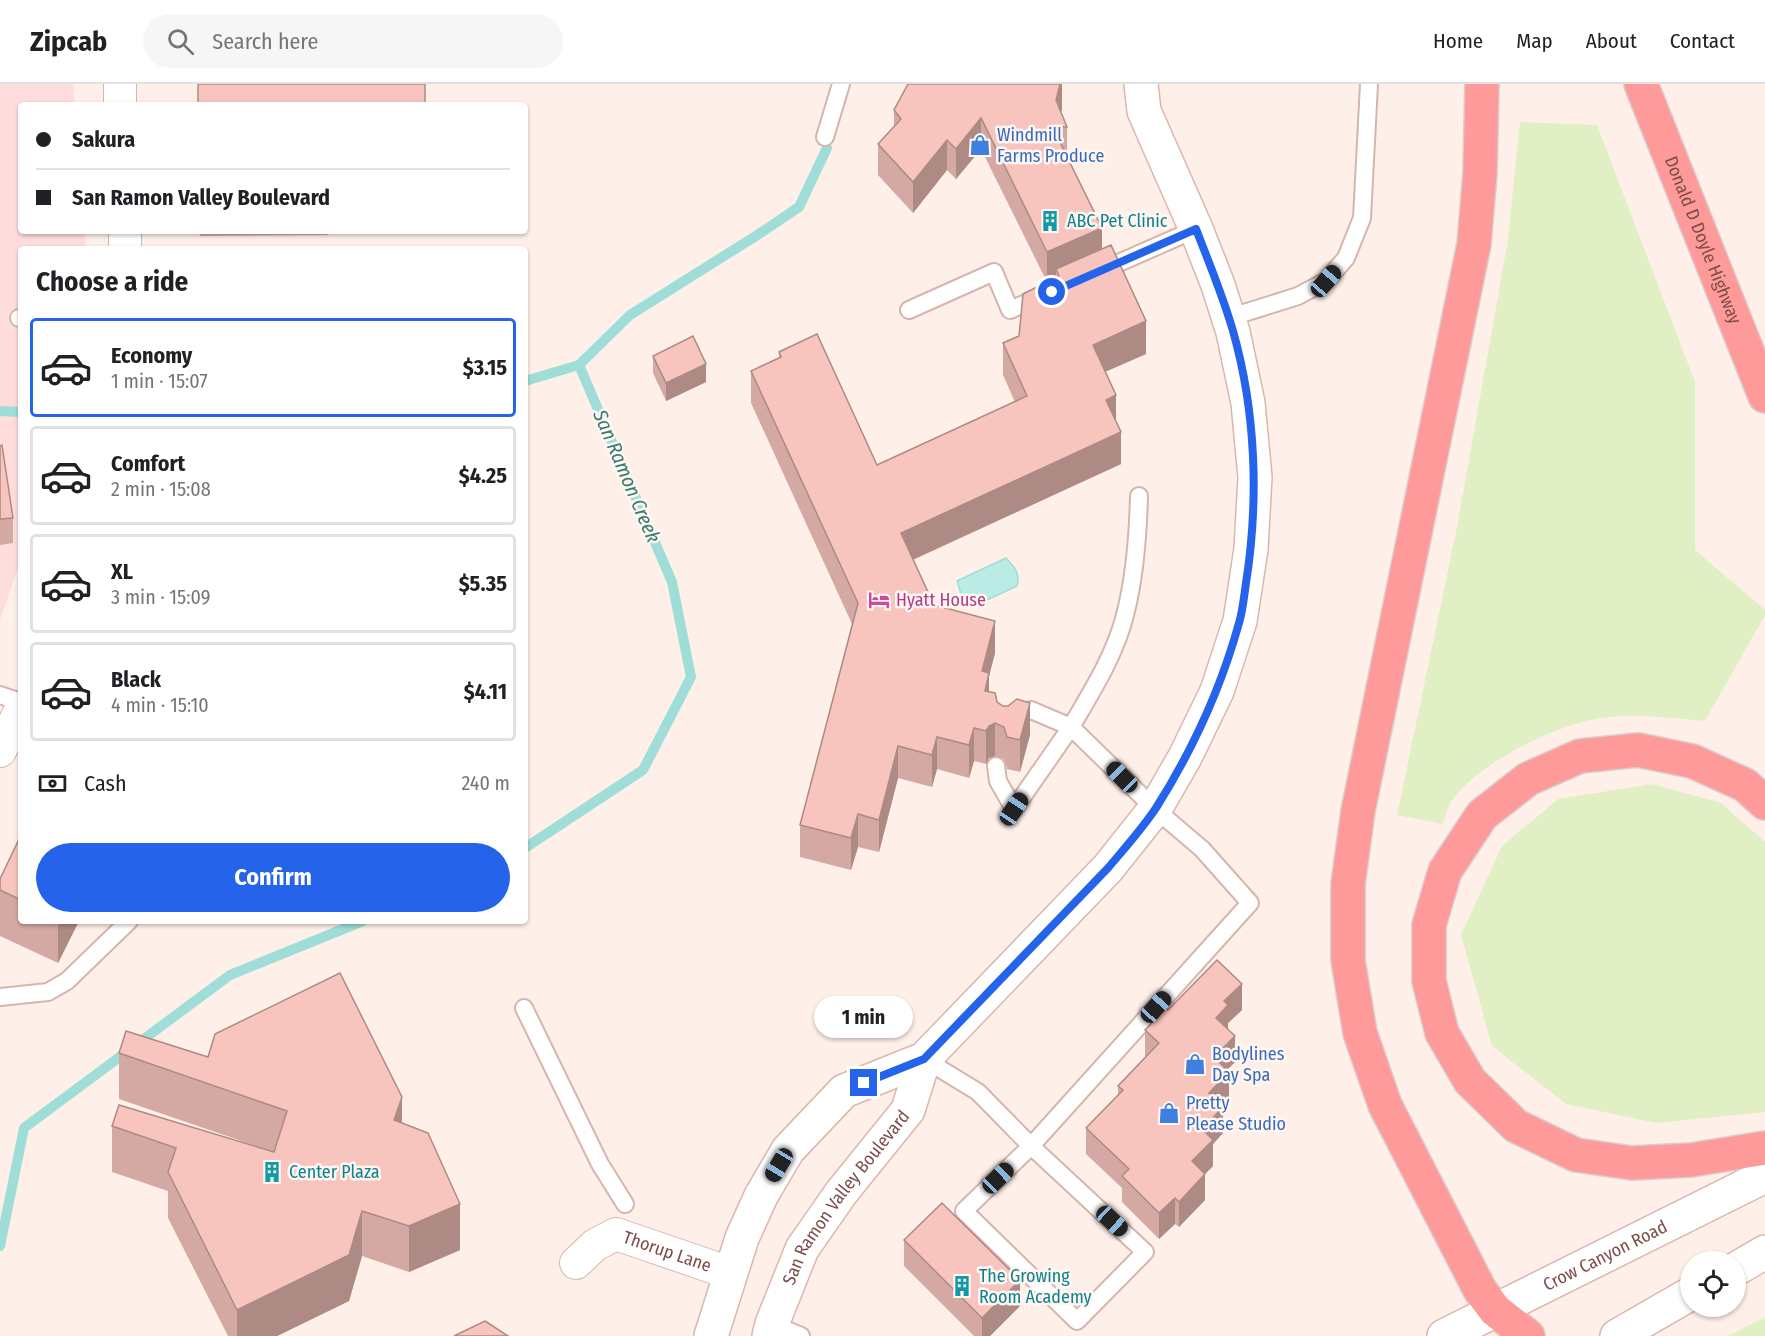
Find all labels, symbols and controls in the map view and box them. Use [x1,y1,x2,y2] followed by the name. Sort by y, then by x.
[143,14,563,68] search box
[30,25,107,58] text: Zipcab
[164,25,197,58] icon: search
[212,28,318,55] text: Search here
[1433,28,1483,54] text: Home
[1516,28,1553,54] text: Map
[1586,28,1637,54] text: About
[1670,28,1735,54] text: Contact
[997,124,1104,167] place label: Windmill Farms Produce
[72,126,135,153] text: Sakura
[968,133,992,157] shop icon: Windmill Farms Produce
[1660,153,1746,327] street label: Donald D Doyle Highway
[72,184,330,211] text: San Ramon Valley Boulevard
[1038,209,1062,233] building icon: ABC Pet Clinic
[1067,210,1168,232] place label: ABC Pet Clinic
[1307,262,1345,300] car
[36,266,188,298] text: Choose a ride
[1038,278,1065,305] route start
[39,341,93,395] icon: car
[111,342,192,369] text: Economy
[463,354,507,381] text: $3.15
[111,369,207,393] text: 1 min · 15:07
[588,405,666,546] water label: San Ramon Creek
[39,449,93,503] icon: car
[111,450,185,477] text: Comfort
[459,462,507,489] text: $4.25
[111,477,211,501] text: 2 min · 15:08
[39,557,93,611] icon: car
[111,558,133,585] text: XL
[459,570,507,597] text: $5.35
[111,585,211,609] text: 3 min · 15:09
[867,588,891,612] hotel icon: Hyatt House
[896,589,986,611] place label: Hyatt House
[39,665,93,719] icon: car
[111,666,161,693] text: Black
[464,678,507,705] text: $4.11
[111,693,209,717] text: 4 min · 15:10
[1103,758,1141,796] car
[36,767,69,800] icon: cash
[84,770,127,797] text: Cash
[461,771,510,795] text: 240 m
[996,789,1032,829] car
[36,843,510,912] button: Confirm
[1137,988,1175,1026] car
[814,996,914,1038] callout: 1 min
[842,1005,885,1029] text: 1 min
[1212,1043,1285,1086] place label: Bodylines Day Spa
[1183,1052,1207,1076] shop icon: Bodylines Day Spa
[850,1069,877,1096] route end
[1186,1092,1286,1135] place label: Pretty Please Studio
[1157,1101,1181,1125] shop icon: Pretty Please Studio
[778,1106,914,1288] street label: San Ramon Valley Boulevard
[762,1145,796,1185] car
[979,1159,1017,1197] car
[260,1160,284,1184] building icon: Center Plaza
[289,1161,380,1183] place label: Center Plaza
[1093,1202,1131,1240] car
[1539,1216,1671,1296] street label: Crow Canyon Road
[620,1226,714,1277] street label: Thorup Lane
[1680,1251,1746,1317] map controls
[1680,1251,1746,1317] button: locate
[979,1265,1092,1308] place label: The Growing Room Academy
[950,1274,974,1298] building icon: The Growing Room Academy

